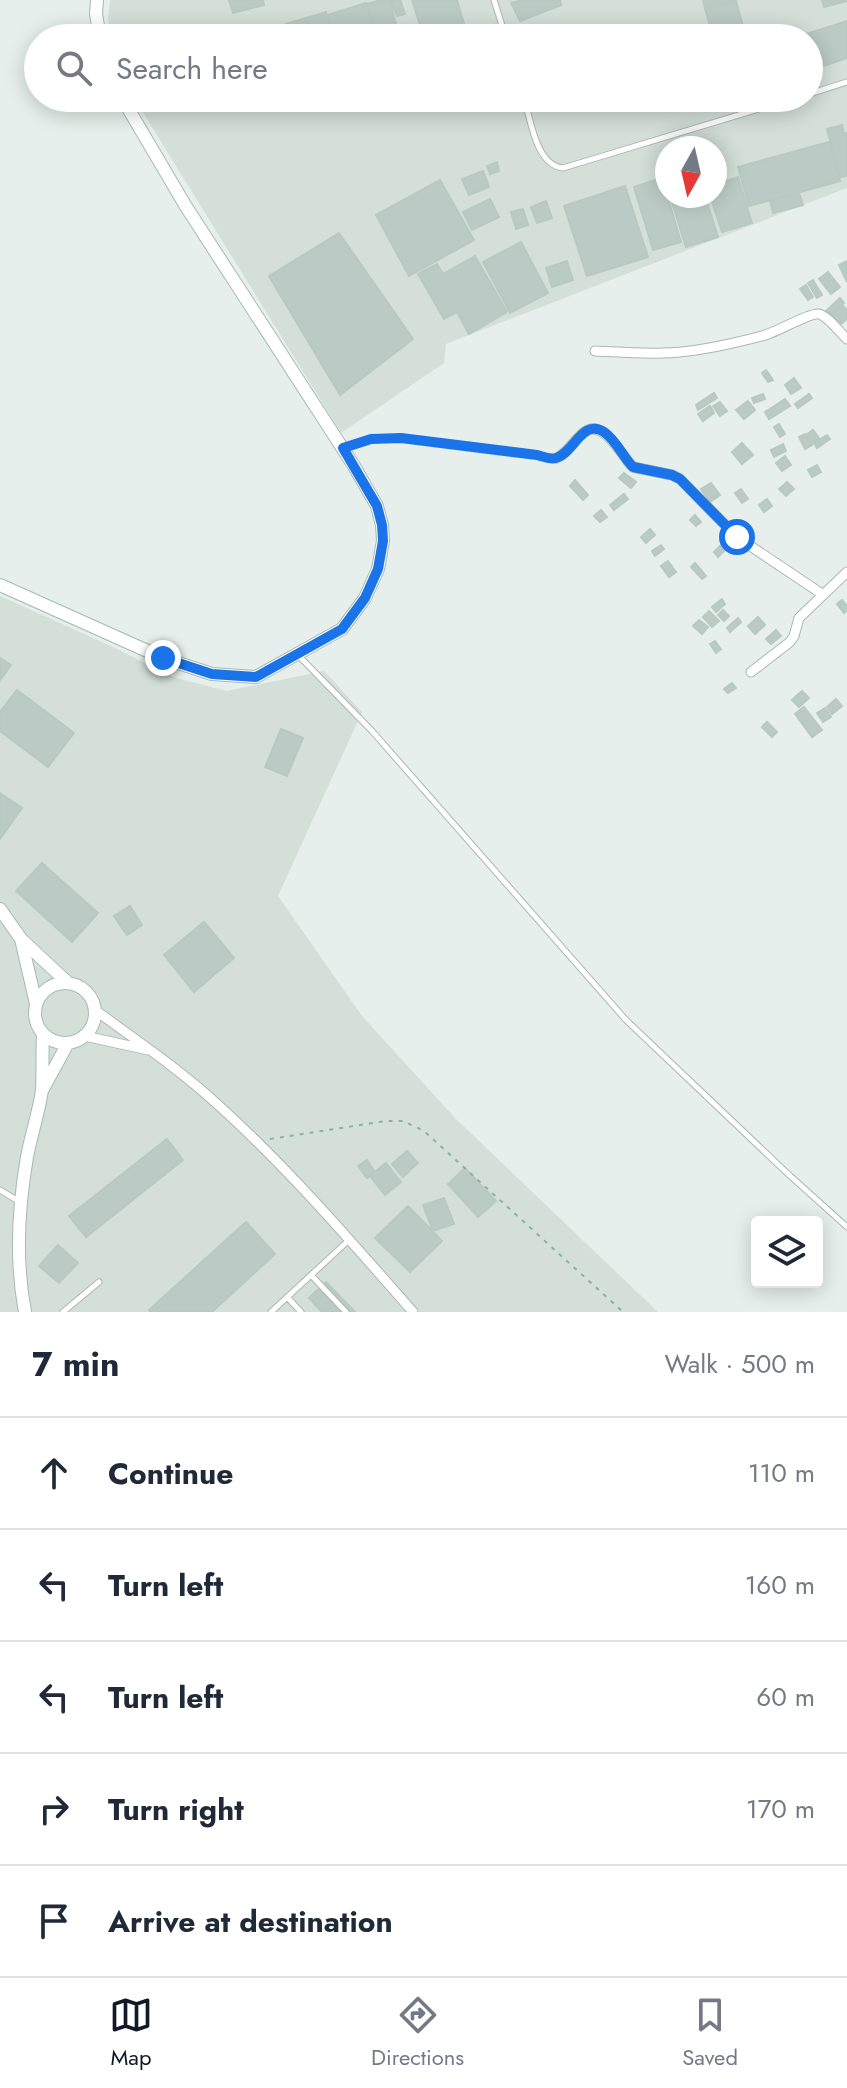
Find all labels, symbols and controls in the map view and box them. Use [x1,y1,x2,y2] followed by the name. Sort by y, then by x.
[24,24,823,112] search box
[52,46,96,90] icon: search
[116,47,268,90] text: Search here
[655,136,727,208] north arrow
[719,519,755,555] route start
[145,640,181,676] route end
[751,1216,823,1288] map controls
[751,1216,823,1288] button: layers
[32,1340,120,1389] text: 7 min
[665,1345,815,1383] text: Walk · 500 m
[32,1451,76,1495] icon: ahead
[108,1452,234,1495] text: Continue
[748,1454,815,1492] text: 110 m
[32,1563,76,1607] icon: left
[108,1564,223,1607] text: Turn left
[745,1566,815,1604] text: 160 m
[32,1675,76,1719] icon: left
[108,1676,223,1719] text: Turn left
[756,1678,815,1716] text: 60 m
[32,1787,76,1831] icon: right
[108,1788,244,1831] text: Turn right
[746,1790,815,1828] text: 170 m
[32,1899,76,1943] icon: arrive
[108,1900,393,1943] text: Arrive at destination
[109,1993,153,2073] tab: Map
[371,1993,464,2073] tab: Directions
[682,1993,738,2073] tab: Saved

